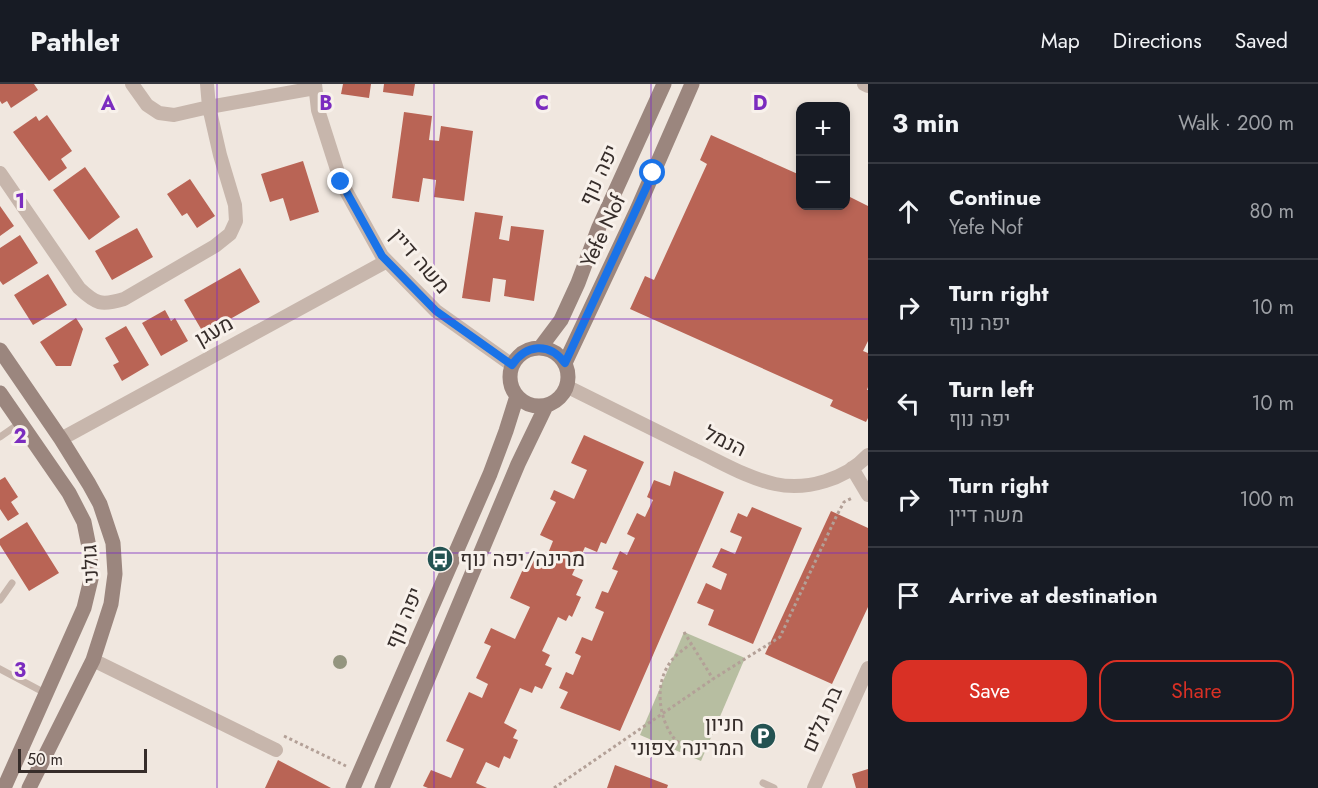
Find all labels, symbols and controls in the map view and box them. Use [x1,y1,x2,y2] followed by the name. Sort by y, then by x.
[30,21,119,62] text: Pathlet
[1041,26,1080,56] text: Map
[1113,26,1202,56] text: Directions
[1235,26,1288,56] text: Saved
[100,89,116,118] text: A
[319,89,333,118] text: B
[535,89,549,118] text: C
[753,89,767,118] text: D
[796,102,850,210] map controls
[796,102,850,156] button: +
[892,104,959,142] text: 3 min
[1178,109,1294,138] text: Walk · 200 m
[572,139,626,211] street label: יפה נוף
[796,156,850,210] button: −
[639,159,665,185] route start
[327,168,353,194] route end
[949,181,1041,213] text: Continue
[15,187,25,216] text: 1
[573,189,633,272] street label: Yefe Nof
[892,195,925,228] icon: ahead
[1249,197,1294,226] text: 80 m
[949,213,1023,242] text: Yefe Nof
[383,222,457,300] street label: משה דיין
[949,277,1049,309] text: Turn right
[892,291,925,324] icon: right
[1251,293,1294,322] text: 10 m
[189,308,239,354] street label: מעגן
[949,309,1010,338] text: יפה נוף
[949,373,1034,405] text: Turn left
[892,387,925,420] icon: left
[1251,389,1294,418] text: 10 m
[949,405,1010,434] text: יפה נוף
[699,418,751,464] street label: הנמל
[13,422,27,451] text: 2
[949,469,1049,501] text: Turn right
[892,483,925,516] icon: right
[1239,485,1294,514] text: 100 m
[949,501,1024,530] text: משה דיין
[74,544,106,584] street label: גולני
[425,544,455,574] bus stop icon: מרינה/יפה נוף
[460,544,585,574] place label: מרינה/יפה נוף
[892,579,925,612] icon: arrive
[949,579,1158,611] text: Arrive at destination
[378,582,430,654] street label: יפה נוף
[14,656,26,685] text: 3
[892,660,1087,722] button: Save
[1099,660,1294,722] button: Share
[794,681,850,757] street label: בת גלים
[631,709,744,763] place label: חניון המרינה צפוני
[748,721,778,751] parking icon: חניון המרינה צפוני
[18,746,147,774] scale bar
[27,748,63,771] text: 50 m

